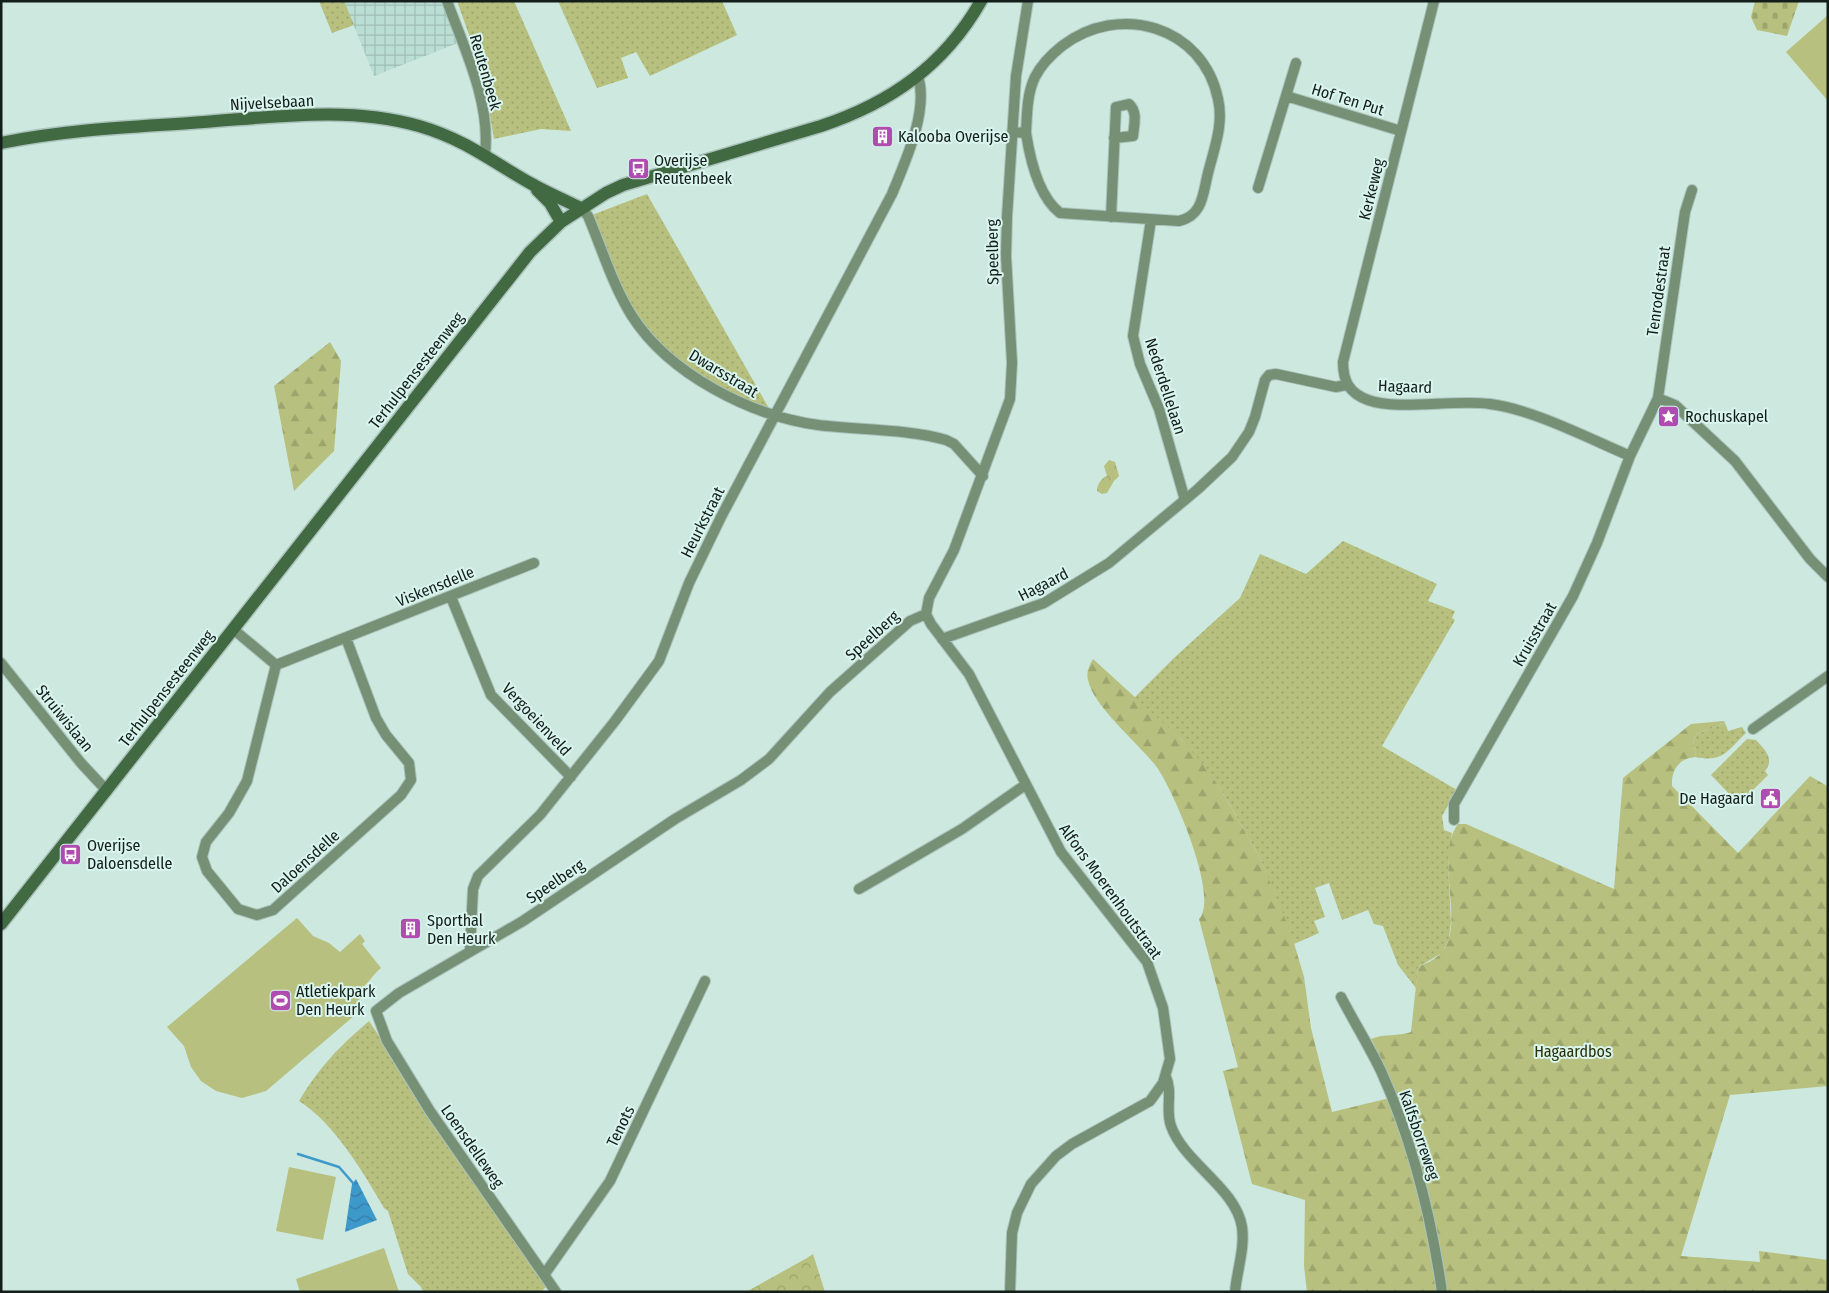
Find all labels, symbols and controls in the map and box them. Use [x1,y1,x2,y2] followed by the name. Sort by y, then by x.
[466,32,506,113] street label: Reutenbeek
[1309,79,1387,120] street label: Hof Ten Put
[230,91,315,114] street label: Nijvelsebaan
[870,124,894,148] building icon: Kalooba Overijse
[898,127,1008,146] place label: Kalooba Overijse
[654,151,732,188] place label: Overijse Reutenbeek
[1355,156,1388,222] street label: Kerkeweg
[626,157,650,181] bus stop icon: Overijse Reutenbeek
[982,218,1003,285] street label: Speelberg
[1643,244,1674,337] street label: Tenrodestraat
[365,308,468,432] street label: Terhulpensesteenweg
[1141,336,1190,437] street label: Nederdellelaan
[686,345,762,402] street label: Dwarsstraat
[1378,376,1432,397] street label: Hagaard
[1657,404,1681,428] place icon: Rochuskapel
[1685,407,1768,426] place label: Rochuskapel
[677,483,729,561] street label: Heurkstraat
[393,562,477,611] street label: Viskensdelle
[1015,564,1072,605] street label: Hagaard
[1508,598,1561,670] street label: Kruisstraat
[842,606,903,664] street label: Speelberg
[115,626,218,750] street label: Terhulpensesteenweg
[498,679,575,760] street label: Vergoeienveld
[32,681,97,756] street label: Struiwislaan
[1758,786,1782,810] public building icon: De Hagaard
[1679,789,1754,808] place label: De Hagaard
[1055,820,1166,963] street label: Alfons Moerenhoutstraat
[267,826,343,897] street label: Daloensdelle
[87,836,172,873] place label: Overijse Daloensdelle
[59,842,83,866] bus stop icon: Overijse Daloensdelle
[523,855,588,908] street label: Speelberg
[427,911,496,948] place label: Sporthal Den Heurk
[399,917,423,941] building icon: Sporthal Den Heurk
[296,982,376,1019] place label: Atletiekpark Den Heurk
[268,988,292,1012] sports icon: Atletiekpark Den Heurk
[1534,1042,1612,1061] park label: Hagaardbos
[1395,1088,1444,1183] street label: Kalfsborreweg
[437,1101,508,1192] street label: Loensdelleweg
[602,1102,639,1150] street label: Tenots

